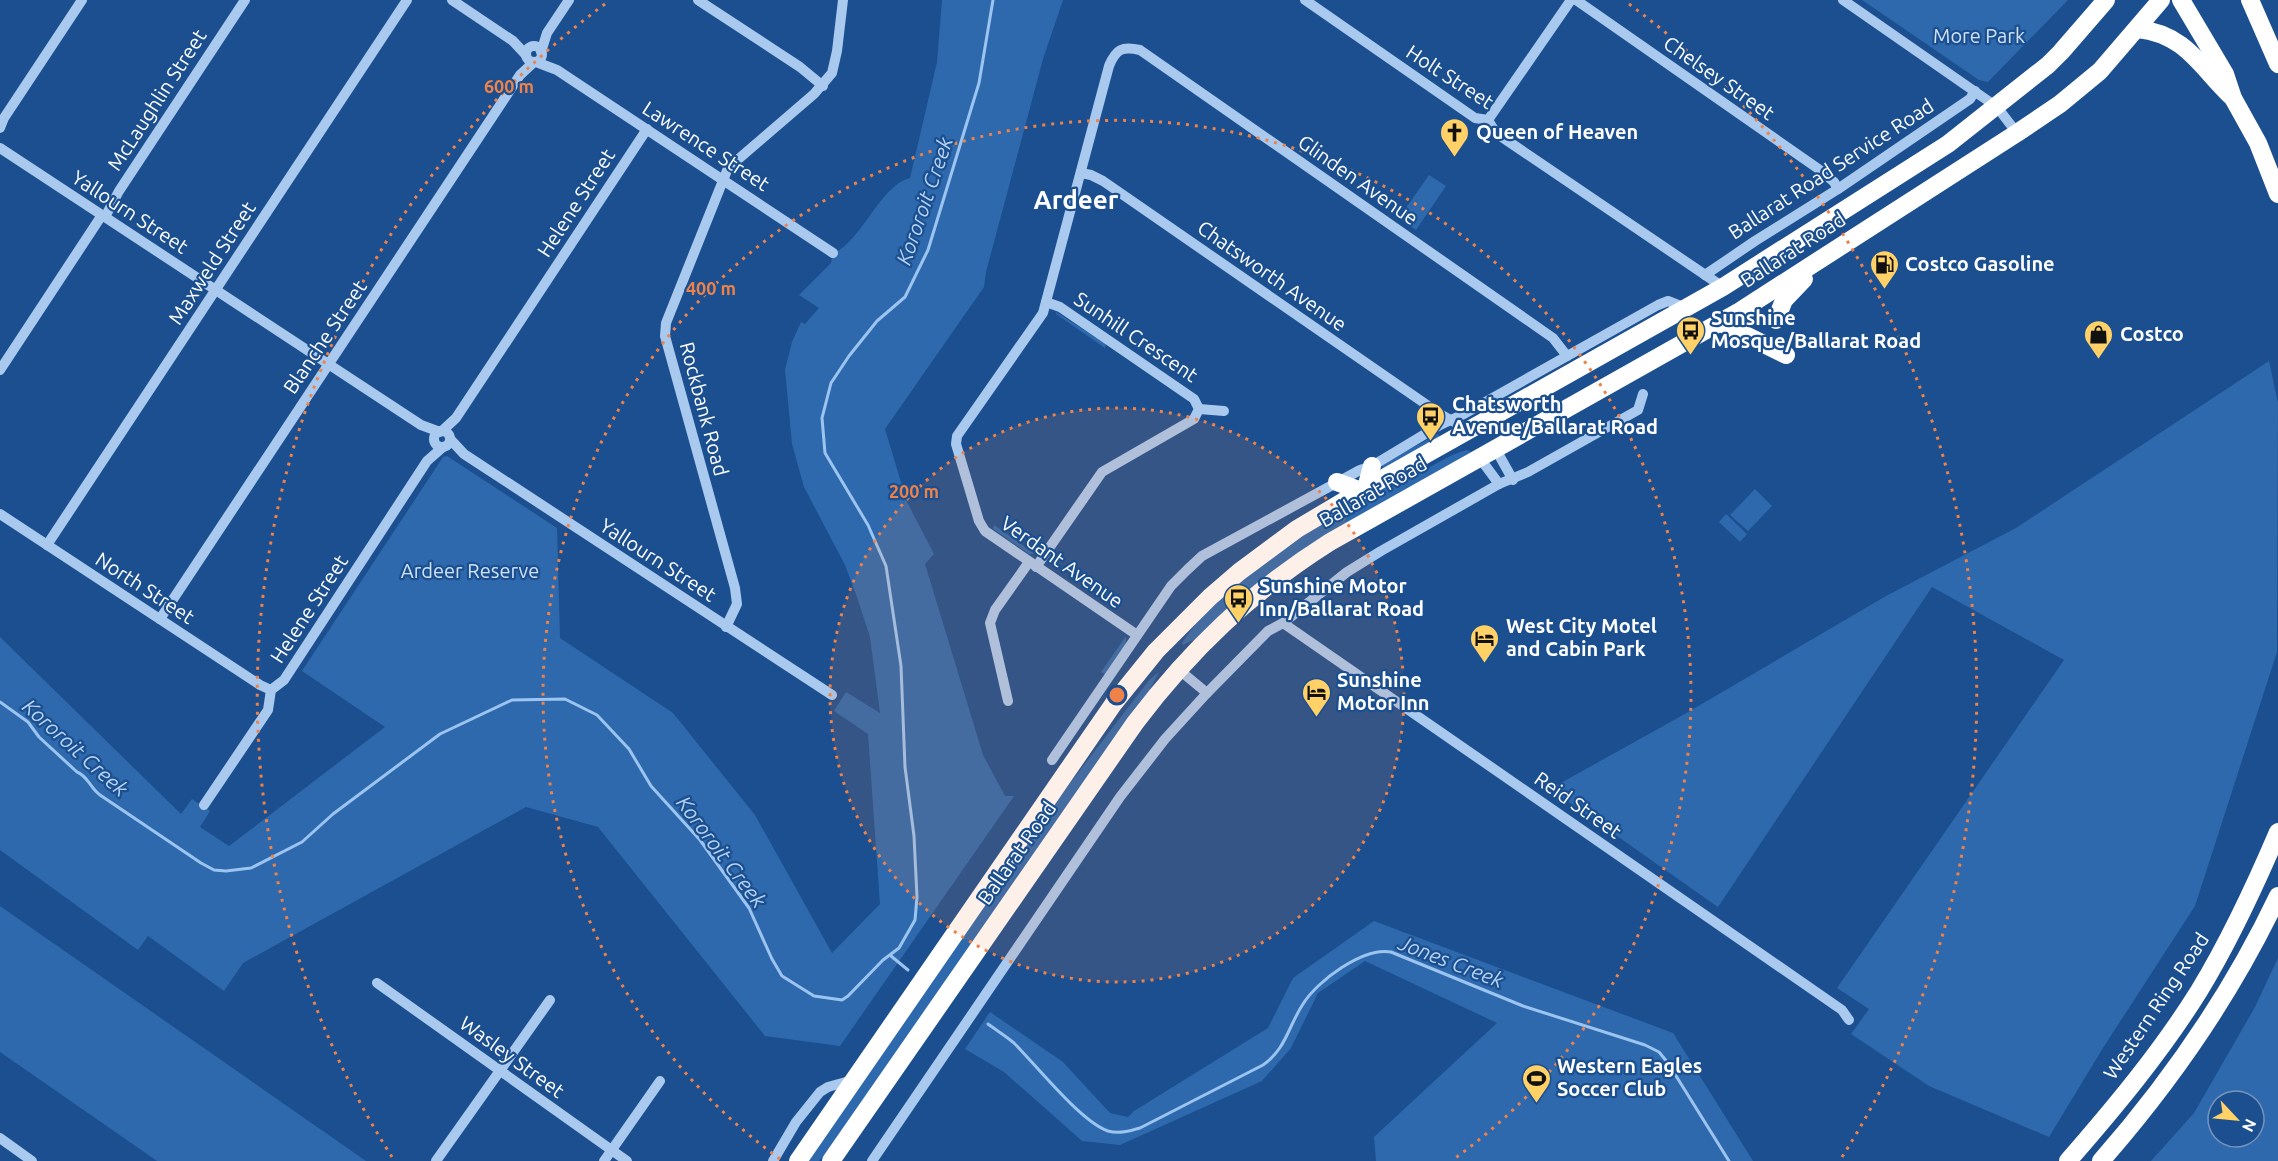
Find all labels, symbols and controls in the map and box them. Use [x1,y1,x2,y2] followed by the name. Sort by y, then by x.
[1933,24,2025,47] park label: More Park
[102,25,211,175] street label: McLaughlin Street
[1660,31,1779,124] street label: Chelsey Street
[1402,40,1498,113] street label: Holt Street
[484,76,534,96] text: 600 m
[1724,94,1938,244] street label: Ballarat Road Service Road
[638,96,774,195] street label: Lawrence Street
[1439,116,1471,158] church icon: Queen of Heaven
[1476,120,1638,143] place label: Queen of Heaven
[1294,130,1423,229] street label: Glinden Avenue
[891,133,957,268] water label: Kororoit Creek
[532,144,619,261] street label: Helene Street
[68,165,193,258] street label: Yallourn Street
[1034,185,1119,214] district label: Ardeer
[163,197,260,328] street label: Maxweld Street
[1736,207,1849,292] street label: Ballarat Road
[1193,216,1351,336] street label: Chatsworth Avenue
[1868,248,1900,290] fuel station icon: Costco Gasoline
[1905,252,2055,275] place label: Costco Gasoline
[278,276,371,398] street label: Blanche Street
[686,278,736,298] text: 400 m
[1070,287,1202,386] street label: Sunhill Crescent
[1711,306,1921,352] place label: Sunshine Mosque/Ballarat Road
[1674,314,1706,356] bus stop icon: Sunshine Mosque/Ballarat Road
[2083,318,2115,360] shop icon: Costco
[2120,322,2184,345] place label: Costco
[676,339,733,478] street label: Rockbank Road
[1452,392,1658,438] place label: Chatsworth Avenue/Ballarat Road
[1415,400,1447,442] bus stop icon: Chatsworth Avenue/Ballarat Road
[1315,452,1431,532] street label: Ballarat Road
[889,481,939,501] text: 200 m
[997,511,1128,612] street label: Verdant Avenue
[596,513,721,606] street label: Yallourn Street
[92,547,199,628] street label: North Street
[265,550,352,667] street label: Helene Street
[401,559,539,582] park label: Ardeer Reserve
[1259,574,1424,620] place label: Sunshine Motor Inn/Ballarat Road
[1222,582,1254,624] bus stop icon: Sunshine Motor Inn/Ballarat Road
[1506,614,1657,660] place label: West City Motel and Cabin Park
[1469,622,1501,664] hotel icon: West City Motel and Cabin Park
[1337,668,1430,714] place label: Sunshine Motor Inn
[1300,676,1332,718] hotel icon: Sunshine Motor Inn
[1107,685,1127,705] centre of rings
[18,694,134,801] water label: Kororoit Creek
[1531,766,1626,843] street label: Reid Street
[672,791,772,912] water label: Kororoit Creek
[973,797,1060,909] street label: Ballarat Road
[2098,928,2213,1083] street label: Western Ring Road
[1395,930,1507,992] water label: Jones Creek
[456,1011,569,1102] street label: Wasley Street
[1557,1054,1702,1100] place label: Western Eagles Soccer Club
[1520,1062,1552,1104] sports icon: Western Eagles Soccer Club
[2206,1089,2266,1149] north arrow
[2239,1116,2260,1135] text: N

